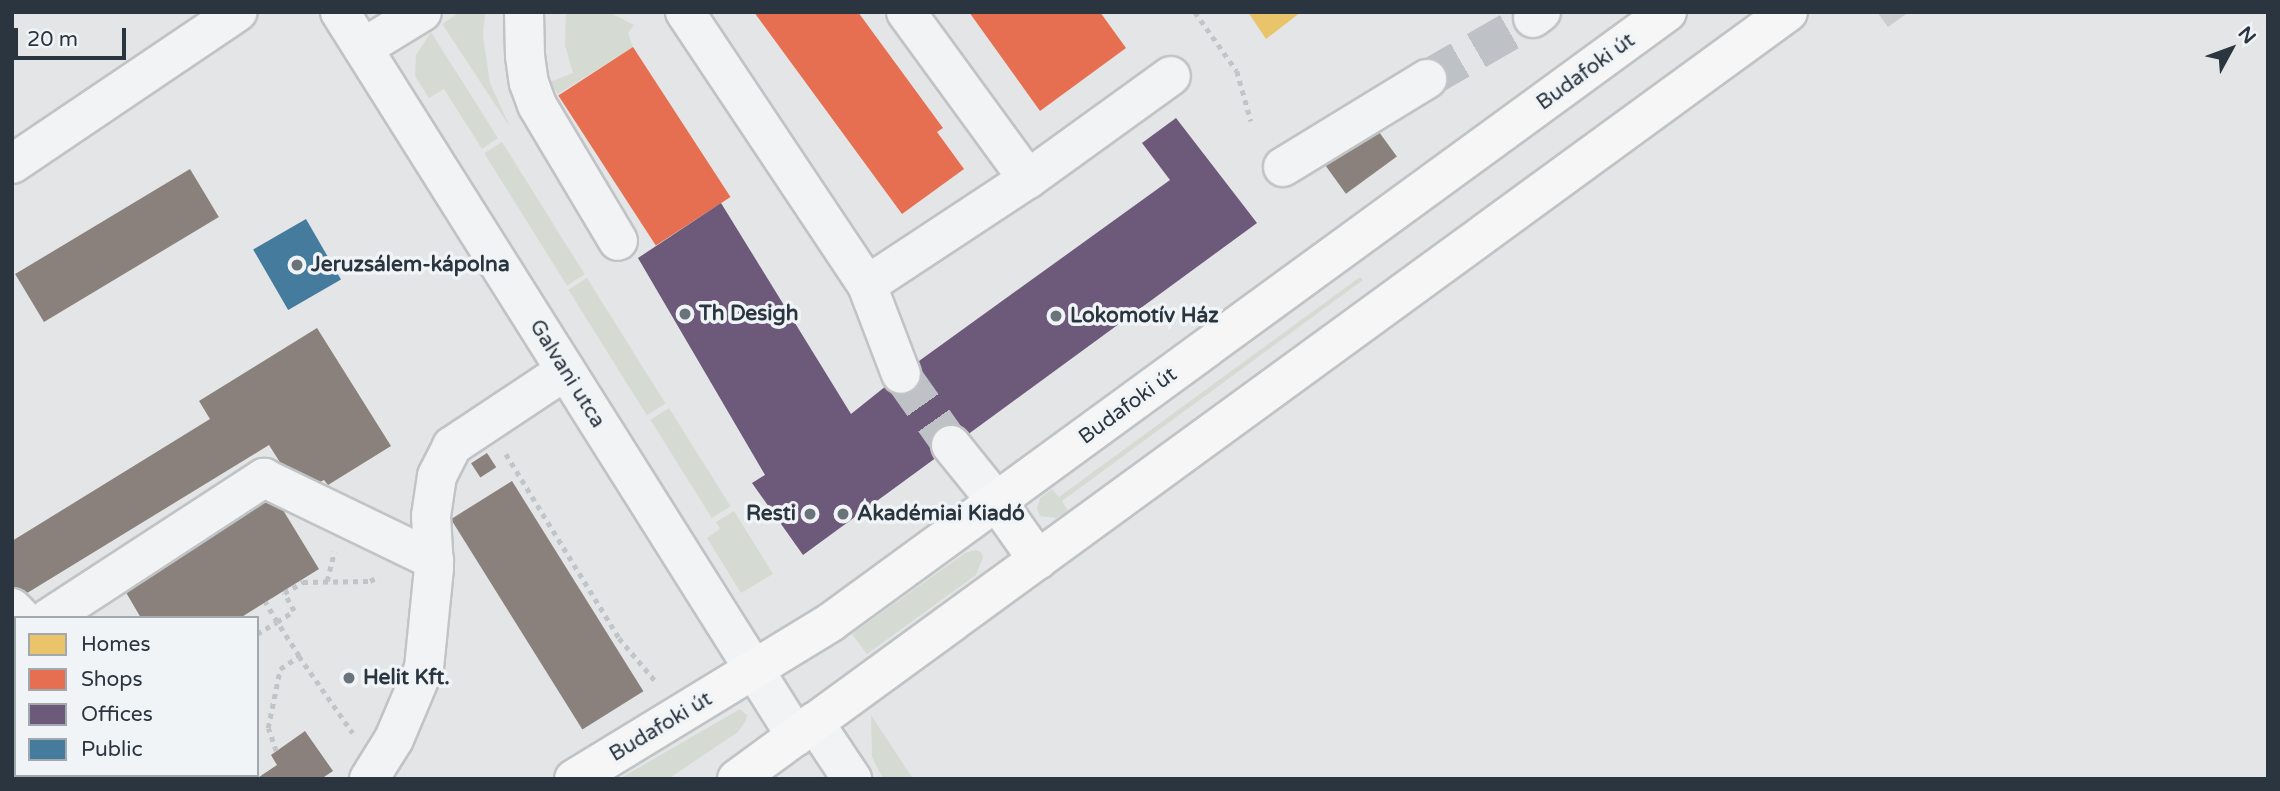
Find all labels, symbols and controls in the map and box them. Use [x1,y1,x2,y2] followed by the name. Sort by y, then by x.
[18,14,130,58] scale bar
[2196,14,2266,84] north arrow
[2234,22,2260,48] text: N
[27,27,78,52] text: 20 m
[1532,28,1640,116] street label: Budafoki út
[311,252,510,278] place label: Jeruzsálem-kápolna
[289,257,305,273] marker: Jeruzsálem-kápolna
[699,301,799,327] place label: Th Desigh
[1070,303,1219,329] place label: Lokomotív Ház
[677,306,693,322] marker: Th Desigh
[1048,308,1064,324] marker: Lokomotív Ház
[524,315,610,433] street label: Galvani utca
[1074,362,1182,450] street label: Budafoki út
[746,501,796,527] place label: Resti
[857,501,1025,527] place label: Akadémiai Kiadó
[802,506,818,522] marker: Resti
[835,506,851,522] marker: Akadémiai Kiadó
[14,616,259,777] legend
[81,632,151,657] text: Homes
[363,665,450,691] place label: Helit Kft.
[81,667,143,692] text: Shops
[341,670,357,686] marker: Helit Kft.
[605,687,717,767] street label: Budafoki út
[81,702,153,727] text: Offices
[81,737,143,762] text: Public

